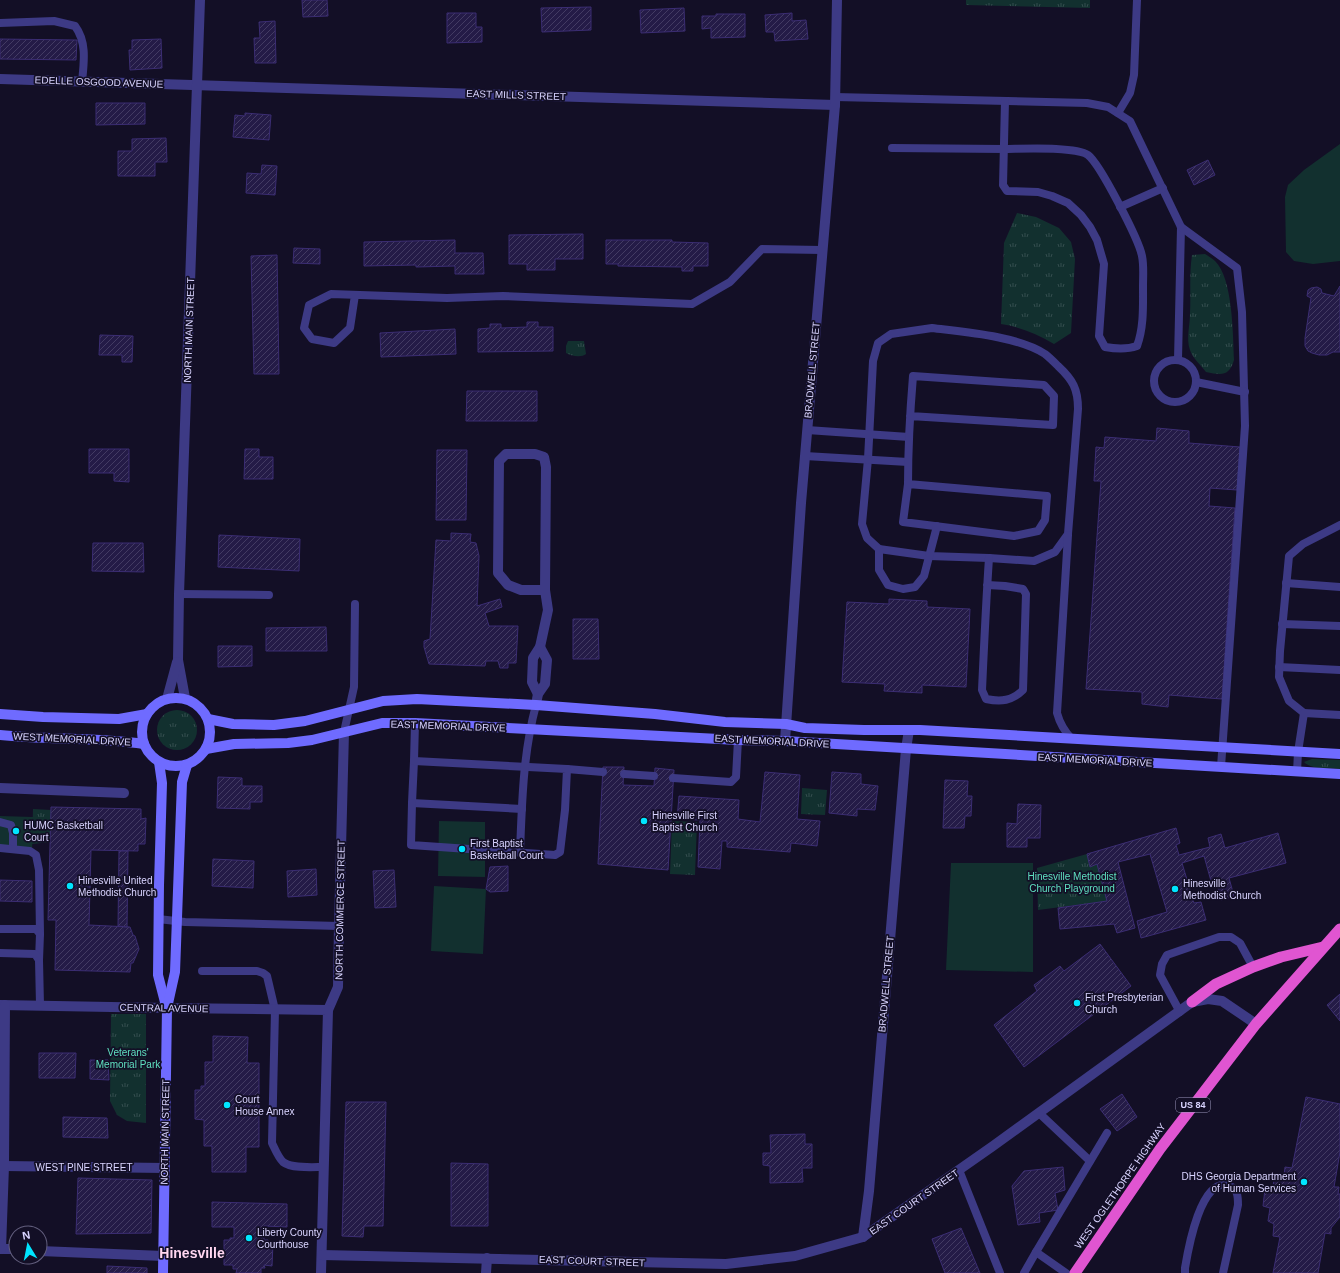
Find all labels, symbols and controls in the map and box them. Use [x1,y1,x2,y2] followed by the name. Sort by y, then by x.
[34,74,164,90] street label: EDELLE OSGOOD AVENUE
[466,88,566,102] street label: EAST MILLS STREET
[182,277,196,383] street label: NORTH MAIN STREET
[802,321,822,419] street label: BRADWELL STREET
[390,718,506,734] street label: EAST MEMORIAL DRIVE
[13,730,131,748] street label: WEST MEMORIAL DRIVE
[714,732,830,750] street label: EAST MEMORIAL DRIVE
[1037,751,1153,769] street label: EAST MEMORIAL DRIVE
[652,810,718,833] place label: Hinesville First Baptist Church
[639,816,649,826] marker: Hinesville First Baptist Church
[24,820,103,843] place label: HUMC Basketball Court
[11,826,21,836] marker: HUMC Basketball Court
[470,838,544,861] place label: First Baptist Basketball Court
[333,840,347,980] street label: NORTH COMMERCE STREET
[457,844,467,854] marker: First Baptist Basketball Court
[1028,871,1117,894] park label: Hinesville Methodist Church Playground
[78,875,156,898] place label: Hinesville United Methodist Church
[1183,878,1261,901] place label: Hinesville Methodist Church
[65,881,75,891] marker: Hinesville United Methodist Church
[1170,884,1180,894] marker: Hinesville Methodist Church
[876,935,896,1033] street label: BRADWELL STREET
[1085,992,1163,1015] place label: First Presbyterian Church
[1072,998,1082,1008] marker: First Presbyterian Church
[119,1002,209,1014] street label: CENTRAL AVENUE
[96,1047,161,1070] park label: Veterans' Memorial Park
[159,1079,171,1185] street label: NORTH MAIN STREET
[235,1094,295,1117] place label: Court House Annex
[1176,1098,1210,1112] road number: US 84
[222,1100,232,1110] marker: Court House Annex
[1072,1121,1168,1251] street label: WEST OGLETHORPE HIGHWAY
[35,1162,133,1173] street label: WEST PINE STREET
[867,1167,961,1237] street label: EAST COURT STREET
[1182,1171,1296,1194] place label: DHS Georgia Department of Human Services
[1299,1177,1309,1187] marker: DHS Georgia Department of Human Services
[8,1225,48,1265] north arrow
[257,1227,321,1250] place label: Liberty County Courthouse
[21,1229,31,1242] text: N
[244,1233,254,1243] marker: Liberty County Courthouse
[159,1245,225,1261] district label: Hinesville
[539,1254,645,1268] street label: EAST COURT STREET

